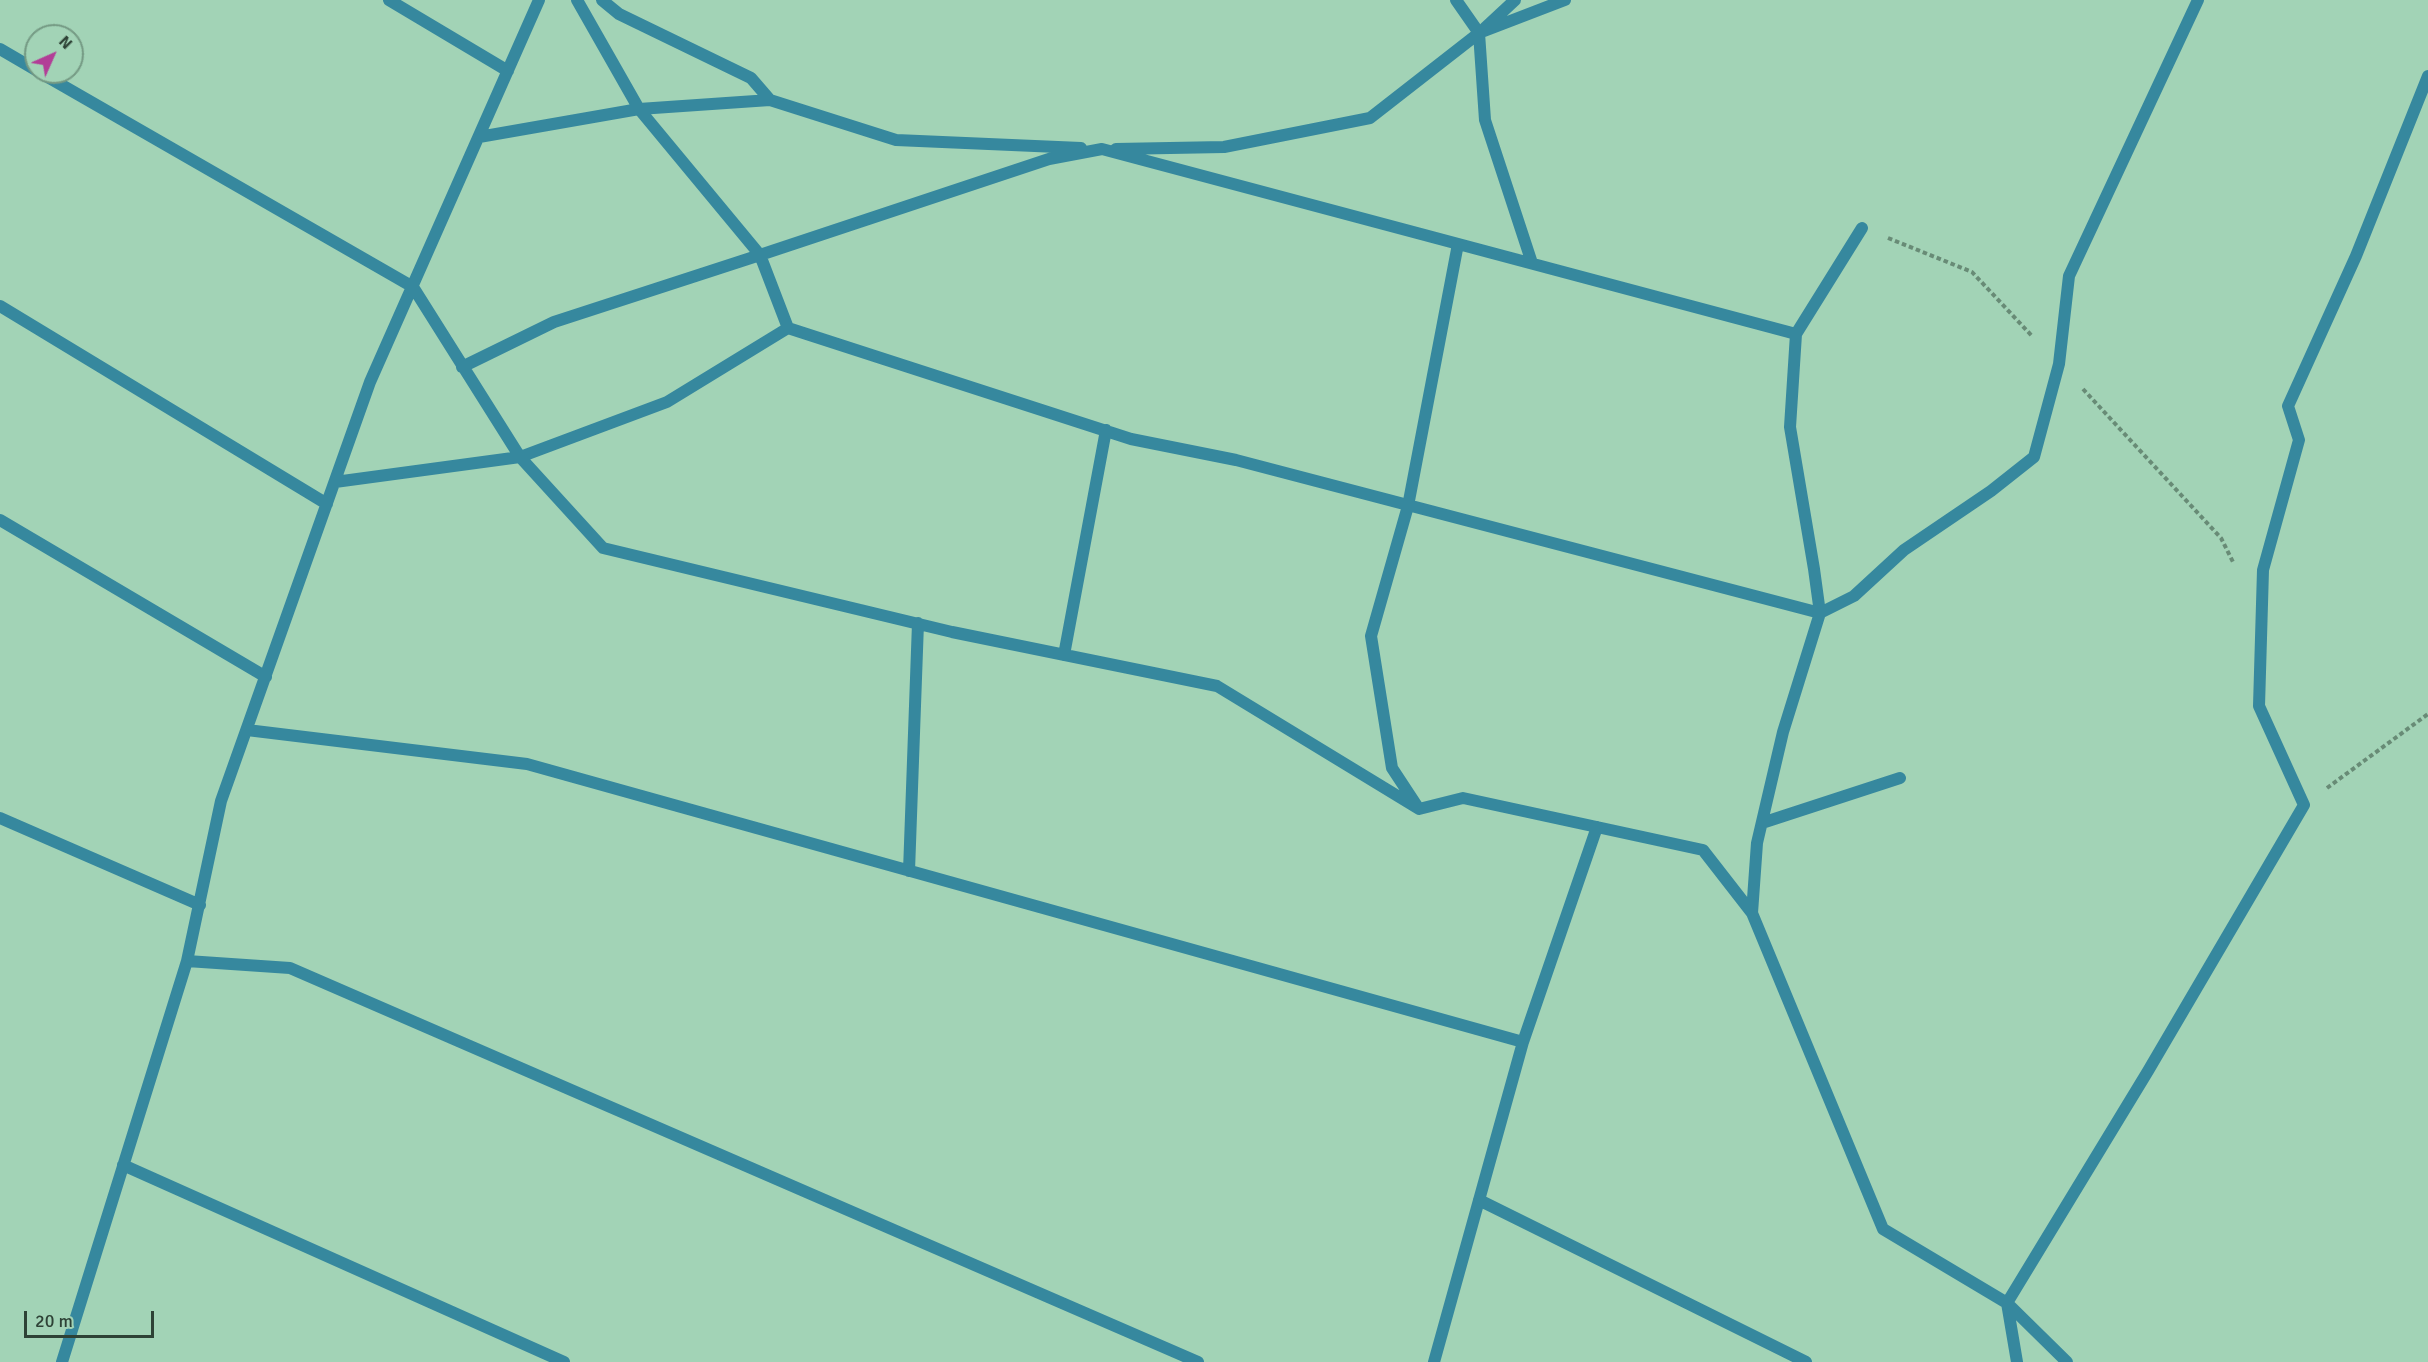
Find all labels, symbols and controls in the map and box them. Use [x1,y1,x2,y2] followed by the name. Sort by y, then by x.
[24,24,84,84] north arrow
[54,32,76,54] text: N
[27,1299,158,1337] scale bar
[35,1310,73,1332] text: 20 m

